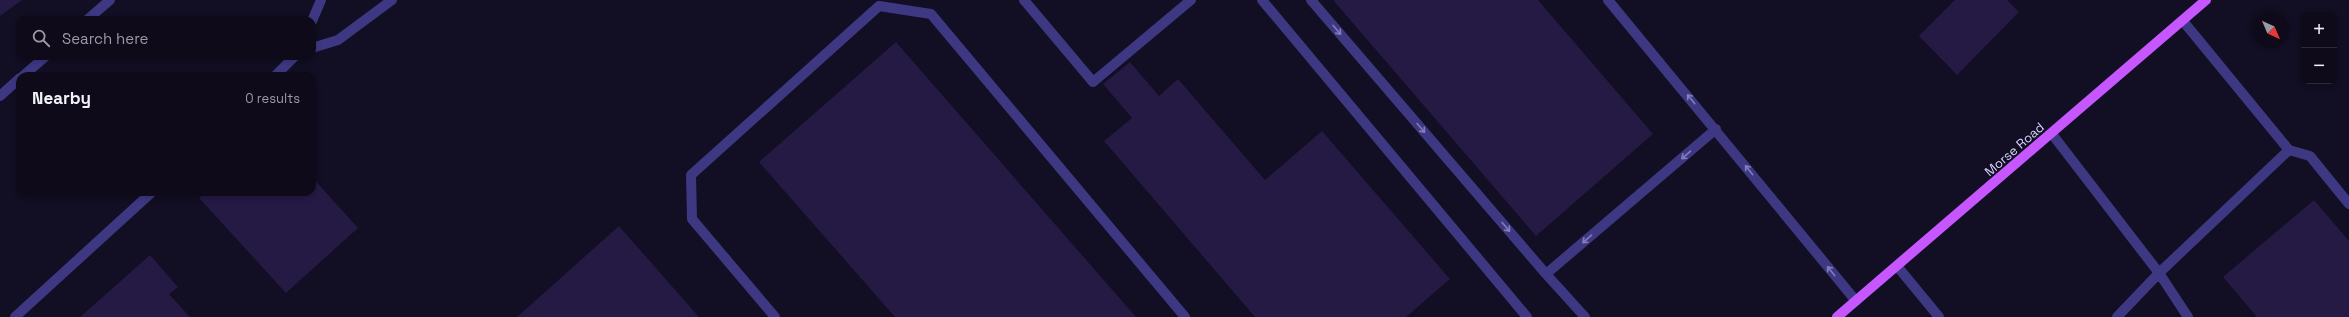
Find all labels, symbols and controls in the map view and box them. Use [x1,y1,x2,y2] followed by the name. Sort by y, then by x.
[2253,12,2289,48] north arrow
[2301,12,2337,84] map controls
[2301,12,2337,48] button: +
[16,16,316,60] search box
[1332,24,1341,35] one-way arrow
[30,27,52,49] icon: search
[62,29,148,48] text: Search here
[2301,48,2337,84] button: −
[32,87,91,109] text: Nearby
[245,90,300,107] text: 0 results
[1686,94,1695,105] one-way arrow
[1981,119,2048,180] street label: Morse Road
[1417,123,1426,134] one-way arrow
[1681,150,1691,159] one-way arrow
[1745,165,1753,176] one-way arrow
[1501,222,1510,233] one-way arrow
[1582,235,1593,244] one-way arrow
[1827,266,1836,276] one-way arrow

